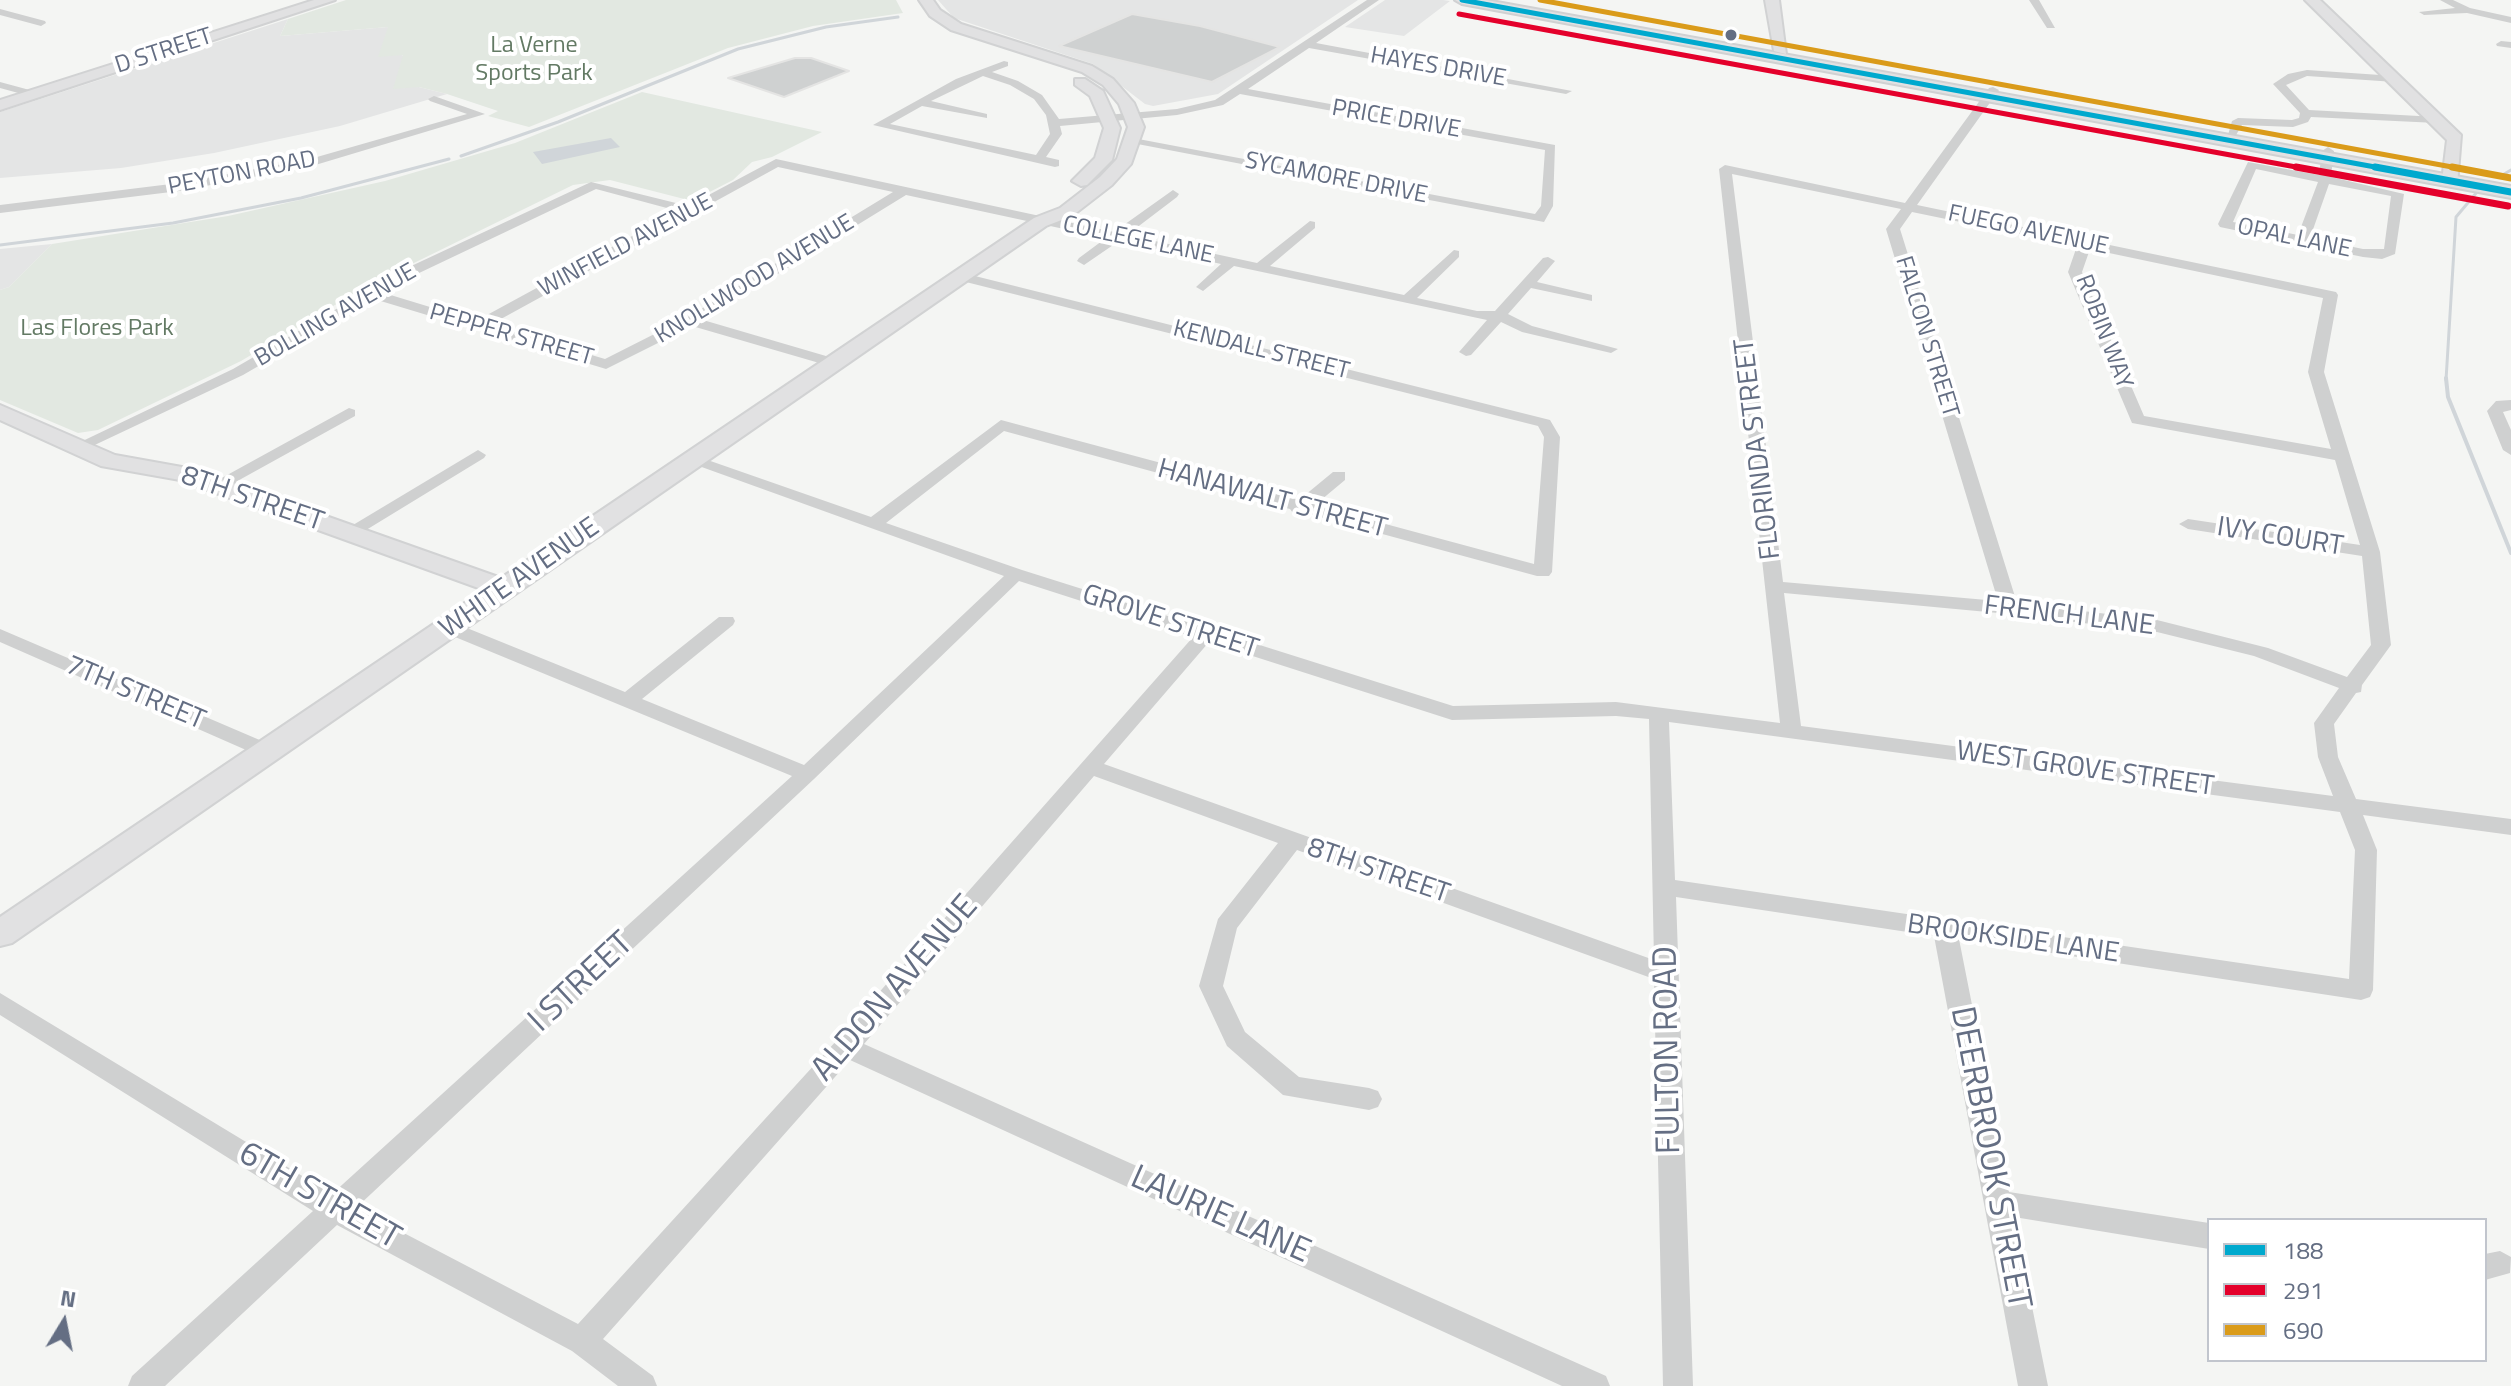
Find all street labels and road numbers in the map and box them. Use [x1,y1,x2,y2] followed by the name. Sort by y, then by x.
[112,23,216,81] street label: D STREET
[1368,42,1508,94] street label: HAYES DRIVE
[1330,95,1462,145] street label: PRICE DRIVE
[166,146,318,202] street label: PEYTON ROAD
[1242,147,1430,211] street label: SYCAMORE DRIVE
[534,188,718,304] street label: WINFIELD AVENUE
[1945,200,2111,262] street label: FUEGO AVENUE
[650,209,860,351] street label: KNOLLWOOD AVENUE
[1060,211,1216,271] street label: COLLEGE LANE
[2234,213,2354,265] street label: OPAL LANE
[1888,253,1964,421] street label: FALCON STREET
[250,258,422,374] street label: BOLLING AVENUE
[2068,271,2138,393] street label: ROBIN WAY
[426,299,596,373] street label: PEPPER STREET
[1170,315,1352,387] street label: KENDALL STREET
[1729,337,1789,561] street label: FLORINDA STREET
[1154,453,1390,547] street label: HANAWALT STREET
[176,460,328,540] street label: 8TH STREET
[2214,511,2346,565] street label: IVY COURT
[434,512,606,646] street label: WHITE AVENUE
[1078,579,1262,667] street label: GROVE STREET
[1982,590,2156,644] street label: FRENCH LANE
[60,650,210,738] street label: 7TH STREET
[1954,735,2216,805] street label: WEST GROVE STREET
[1302,832,1454,912] street label: 8TH STREET
[804,888,988,1090] street label: ALDON AVENUE
[1905,908,2121,972] street label: BROOKSIDE LANE
[521,924,643,1042] street label: I STREET
[1647,946,1691,1154] street label: FULTON ROAD
[1940,1004,2038,1312] street label: DEERBROOK STREET
[231,1134,407,1260] street label: 6TH STREET
[1124,1158,1316,1274] street label: LAURIE LANE

